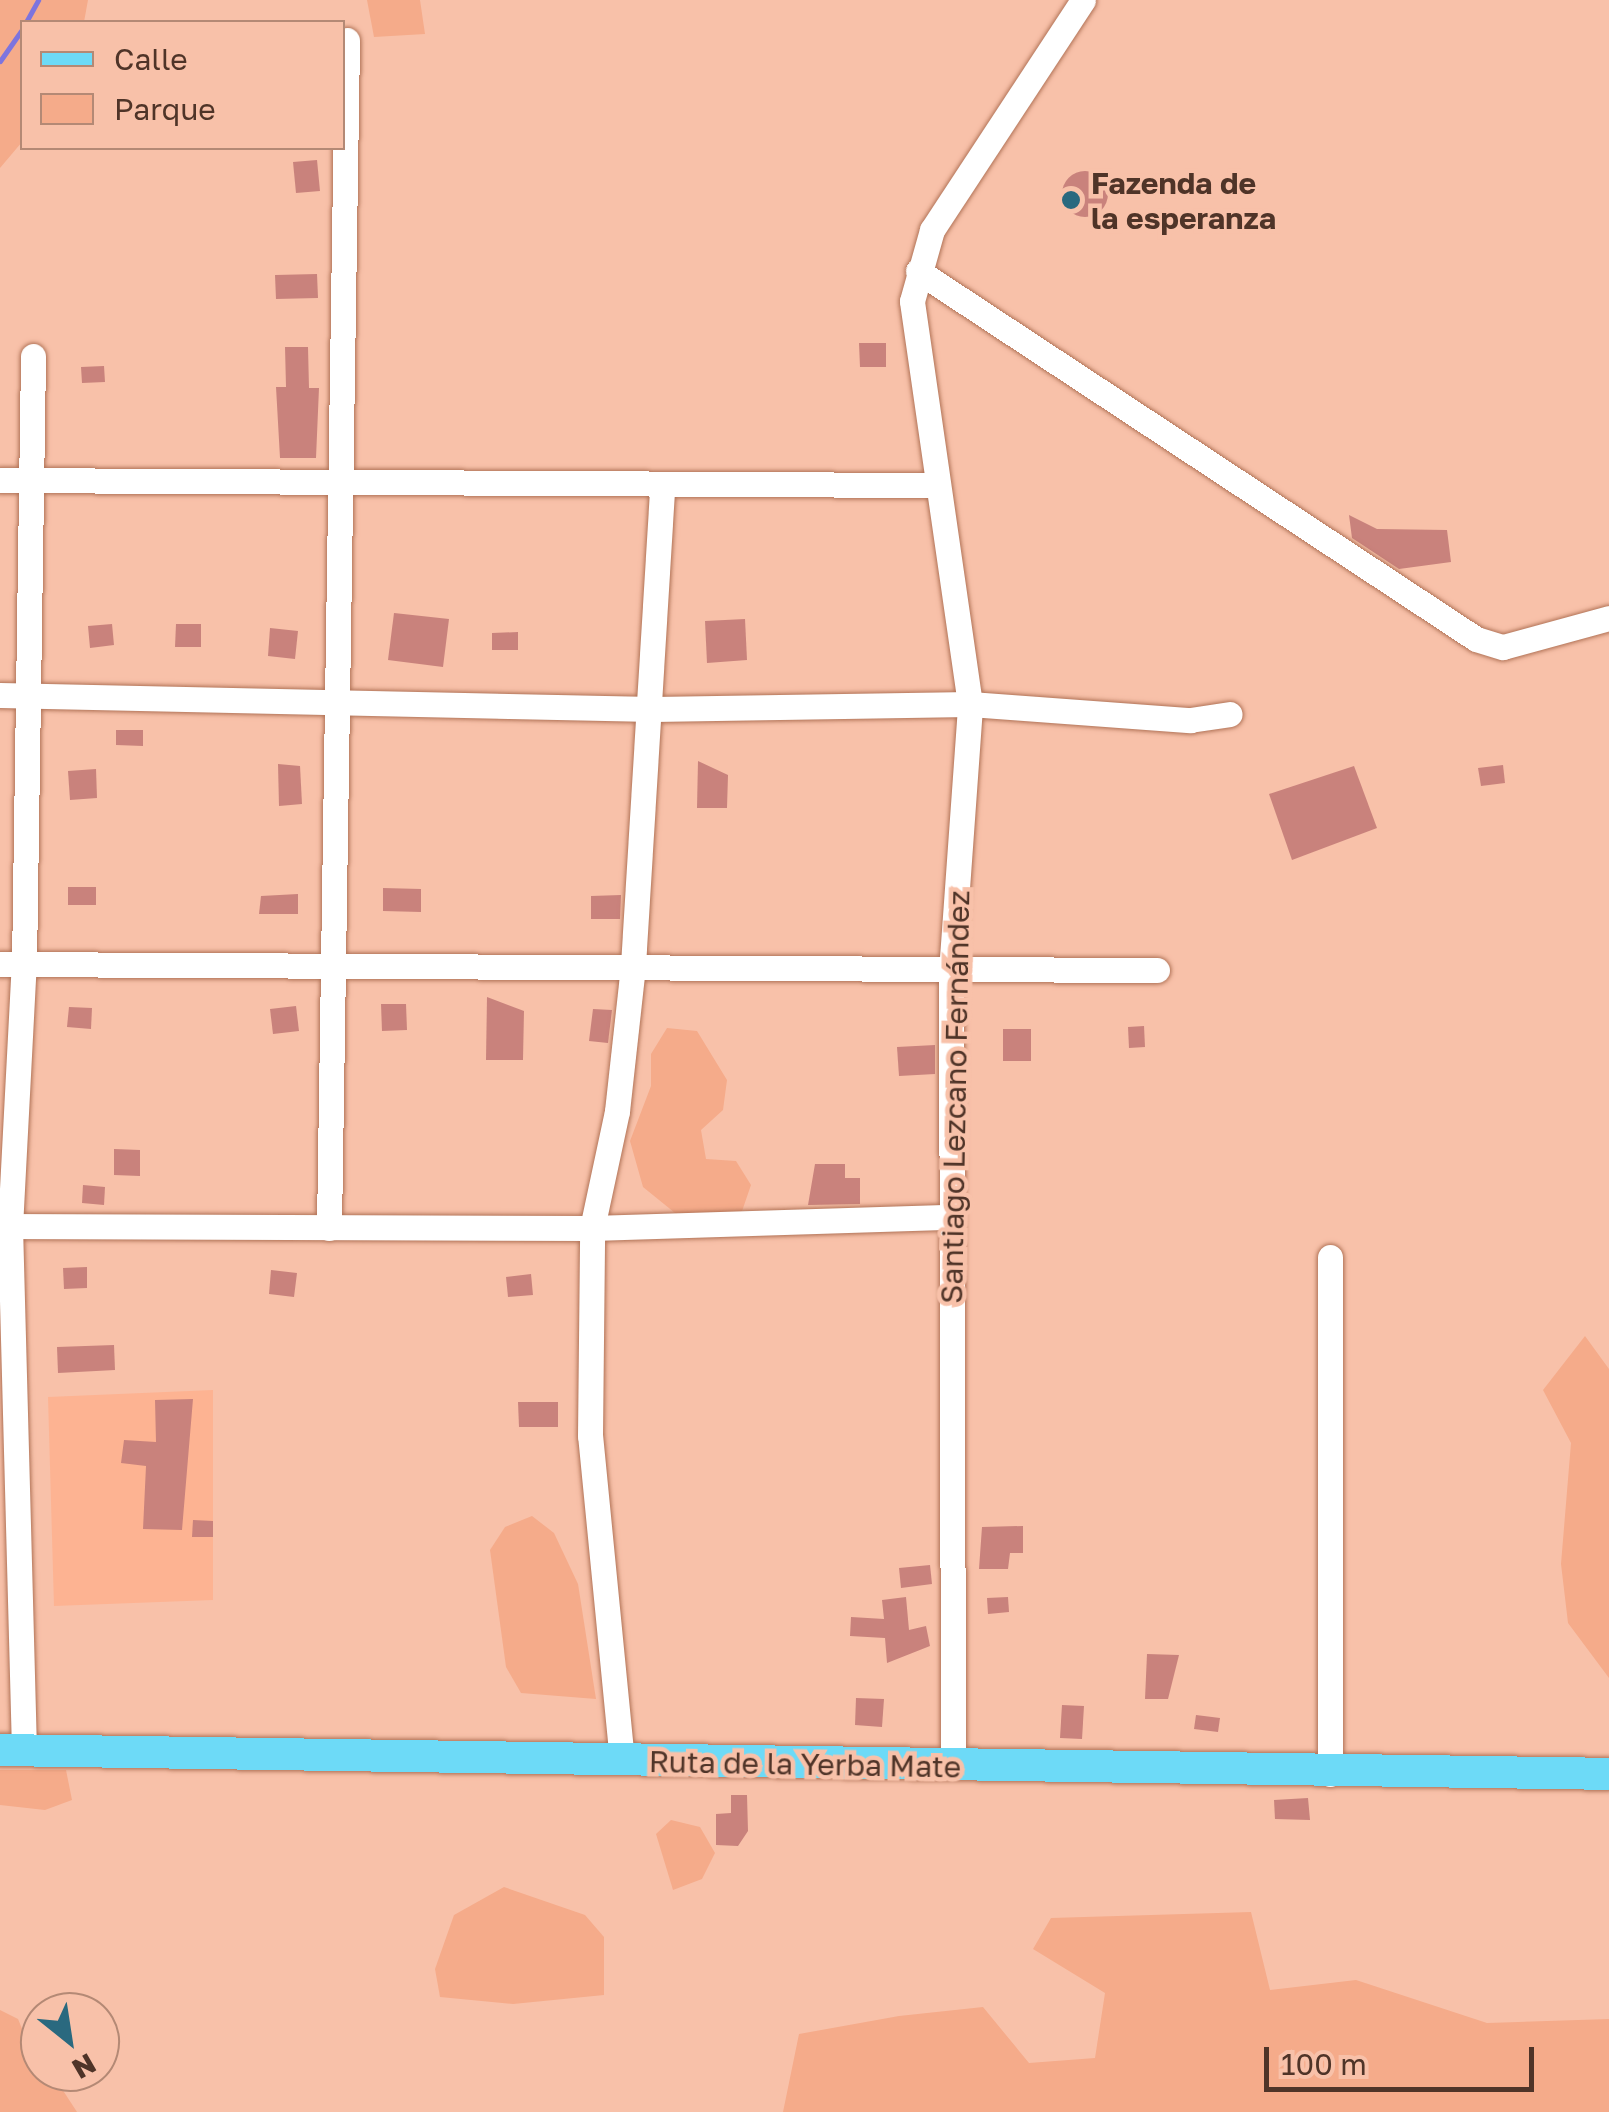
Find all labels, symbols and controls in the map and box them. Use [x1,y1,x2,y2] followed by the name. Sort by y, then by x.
[20,20,345,150] legend
[114,41,188,77] text: Calle
[114,91,216,127] text: Parque
[1091,165,1276,236] place label: Fazenda de la esperanza
[1060,189,1082,211] marker: Fazenda de la esperanza
[933,890,977,1304] street label: Santiago Lezcano Fernández
[648,1743,962,1785] street label: Ruta de la Yerba Mate
[20,1992,120,2092] north arrow
[1269,2027,1539,2089] scale bar
[1281,2046,1367,2082] text: 100 m
[67,2047,102,2086] text: N

